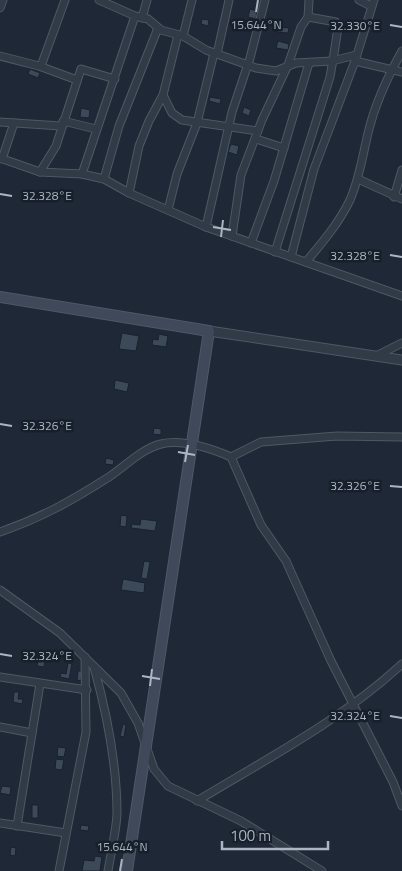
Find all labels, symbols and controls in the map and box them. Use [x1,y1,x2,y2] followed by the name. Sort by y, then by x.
[230,15,282,34] text: 15.644°N
[330,16,380,35] text: 32.330°E
[22,186,72,205] text: 32.328°E
[330,246,380,265] text: 32.328°E
[22,416,72,435] text: 32.326°E
[330,476,380,495] text: 32.326°E
[22,646,72,665] text: 32.324°E
[330,706,380,725] text: 32.324°E
[222,818,328,850] scale bar
[230,824,271,847] text: 100 m
[96,837,148,856] text: 15.644°N

